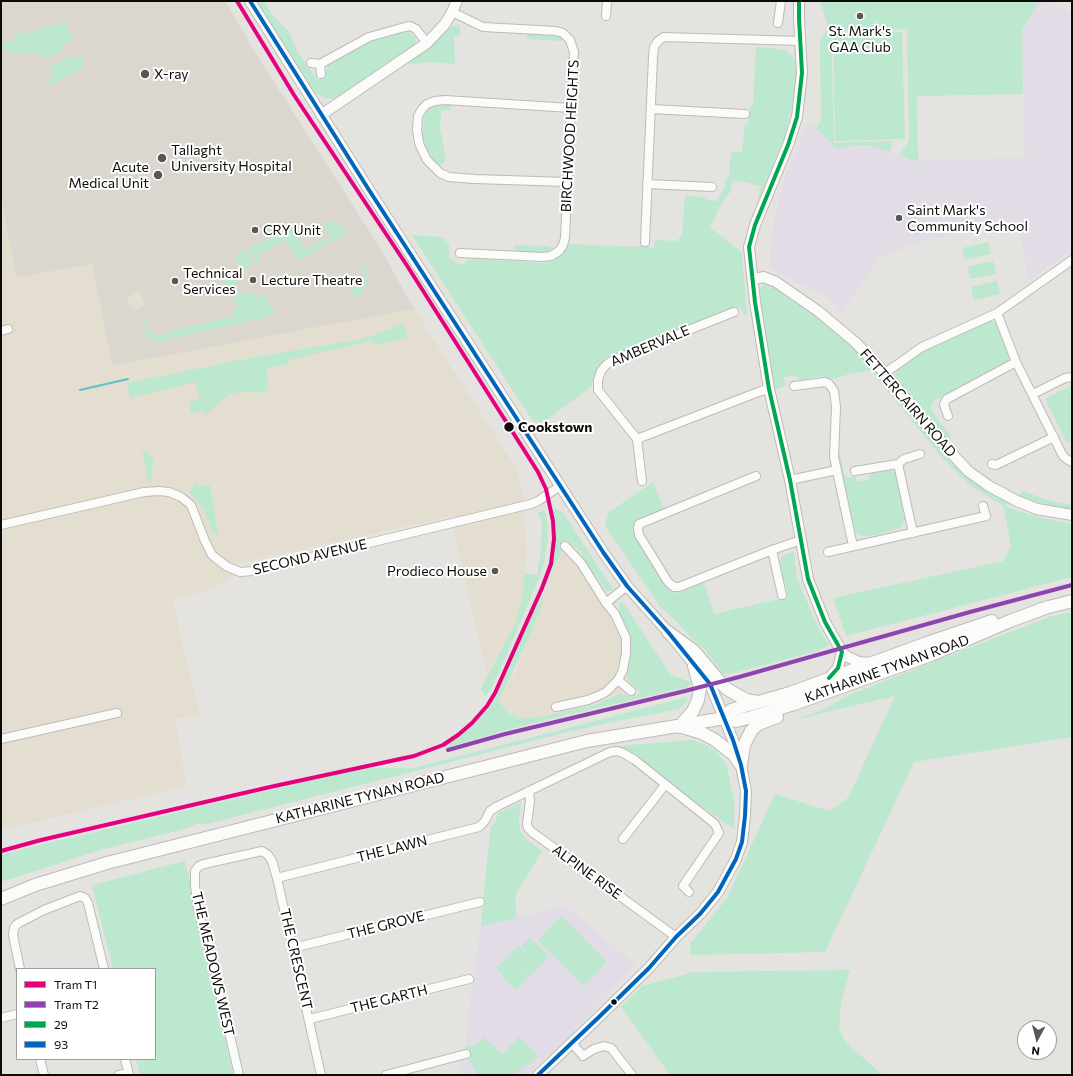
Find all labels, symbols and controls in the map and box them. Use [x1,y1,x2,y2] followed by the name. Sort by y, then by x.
[855,11,865,21] marker: St. Mark's GAA Club
[829,23,891,56] place label: St. Mark's GAA Club
[558,59,582,213] street label: BIRCHWOOD HEIGHTS
[154,66,189,82] place label: X-ray
[139,68,151,80] marker: X-ray
[171,142,292,174] place label: Tallaght University Hospital
[156,152,168,164] marker: Tallaght University Hospital
[68,159,149,192] place label: Acute Medical Unit
[152,169,164,181] marker: Acute Medical Unit
[907,202,1028,234] place label: Saint Mark's Community School
[894,213,904,223] marker: Saint Mark's Community School
[263,222,321,238] place label: CRY Unit
[250,225,260,235] marker: CRY Unit
[183,265,243,298] place label: Technical Services
[261,272,362,288] place label: Lecture Theatre
[248,275,258,285] marker: Lecture Theatre
[170,276,180,286] marker: Technical Services
[608,322,692,370] street label: AMBERVALE
[856,346,960,460] street label: FETTERCAIRN ROAD
[518,419,592,435] place label: Cookstown
[502,420,516,434] marker: Cookstown
[251,536,369,578] street label: SECOND AVENUE
[387,563,487,579] place label: Prodieco House
[490,566,500,576] marker: Prodieco House
[803,631,971,707] street label: KATHARINE TYNAN ROAD
[274,769,446,827] street label: KATHARINE TYNAN ROAD
[355,832,429,866] street label: THE LAWN
[549,841,625,903] street label: ALPINE RISE
[188,890,238,1038] street label: THE MEADOWS WEST
[276,907,316,1011] street label: THE CRESCENT
[346,907,426,943] street label: THE GROVE
[16,968,156,1060] legend
[54,977,97,991] text: Tram T1
[349,981,429,1017] street label: THE GARTH
[54,997,99,1011] text: Tram T2
[609,997,619,1007] unlabelled marker
[54,1017,68,1031] text: 29
[1017,1020,1057,1060] north arrow
[54,1037,68,1051] text: 93
[1031,1044,1041,1058] text: N

